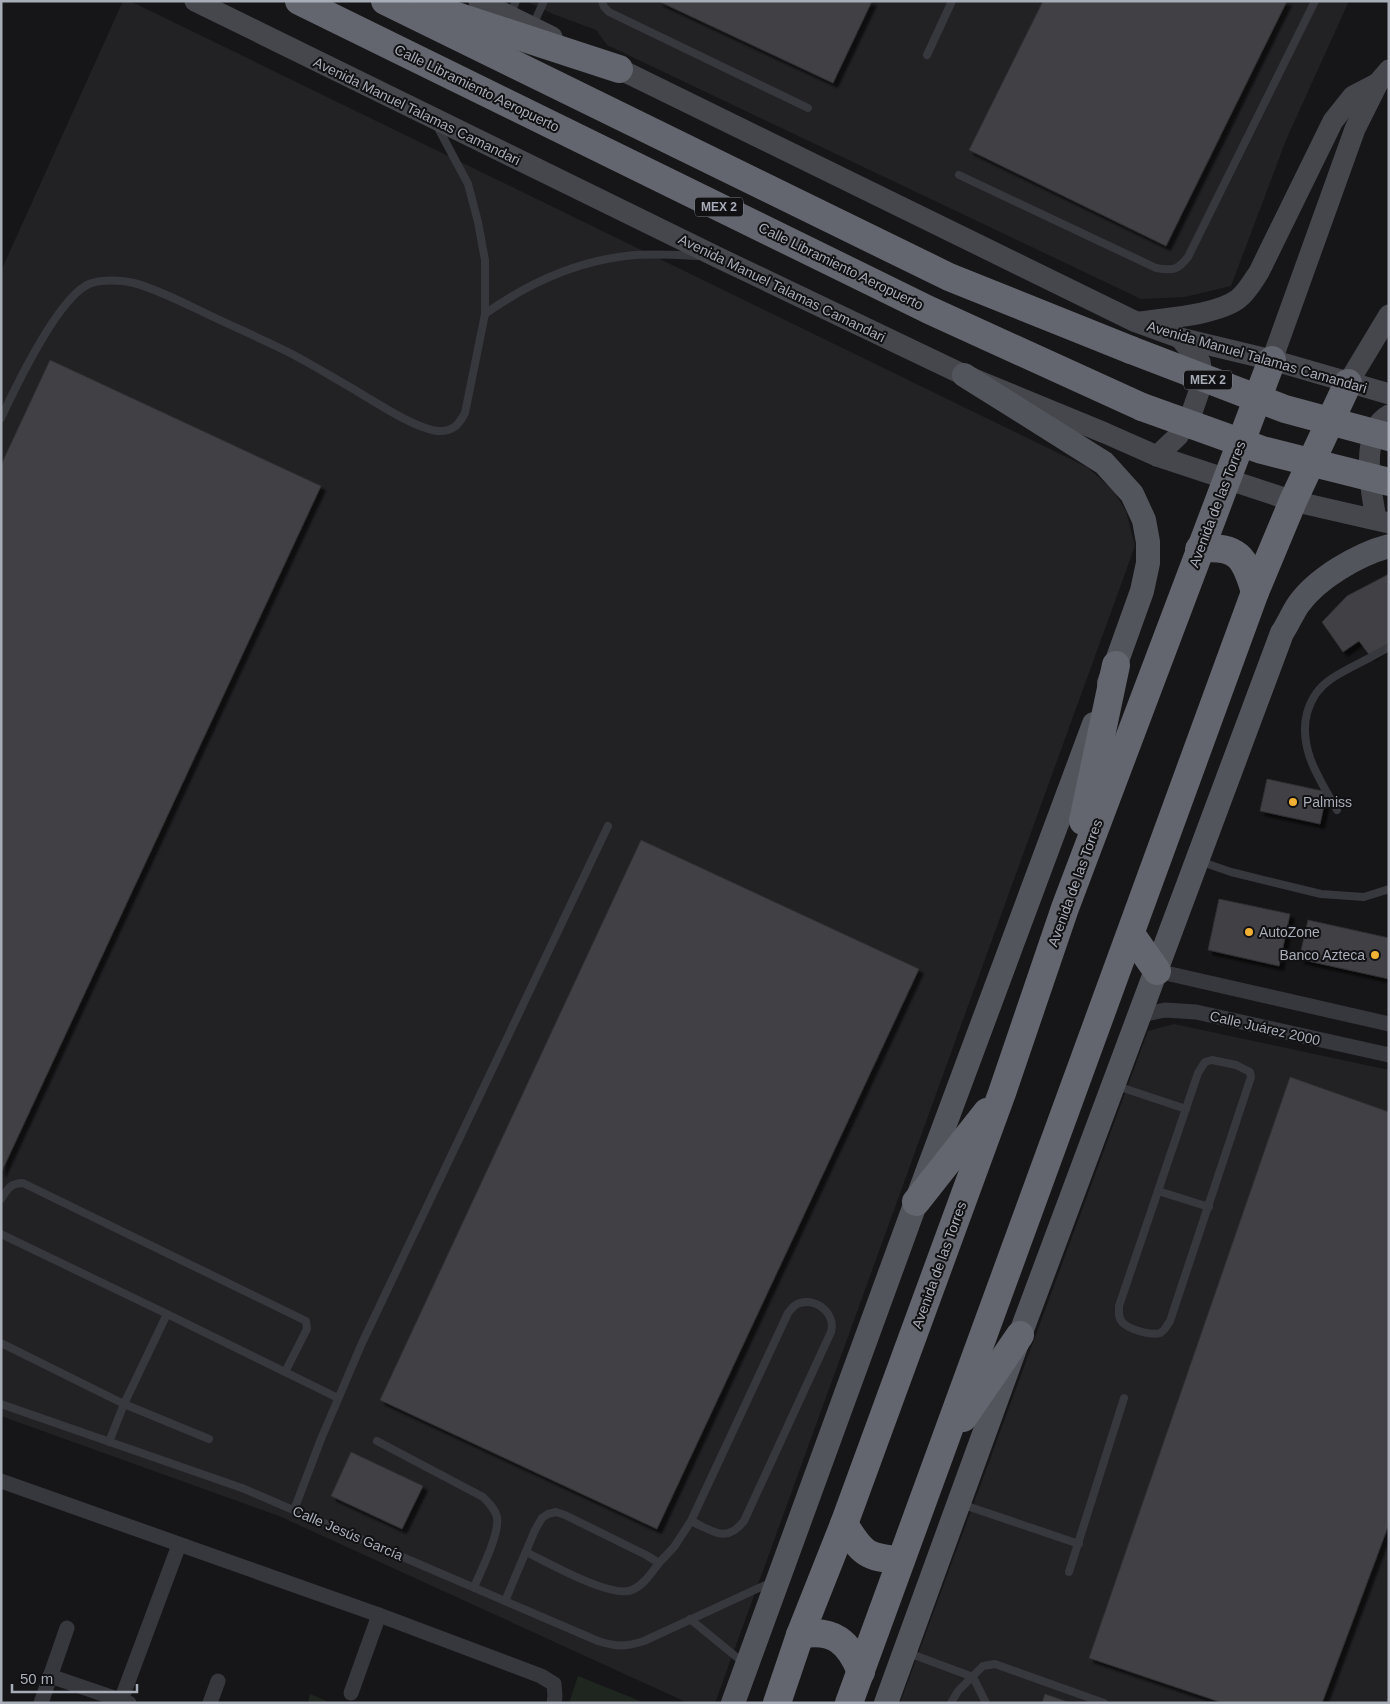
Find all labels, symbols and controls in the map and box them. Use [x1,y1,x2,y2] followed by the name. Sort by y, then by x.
[392,41,562,135] street label: Calle Libramiento Aeropuerto
[311,54,523,168] street label: Avenida Manuel Talamas Camandari
[695,198,743,216] road number: MEX 2
[756,219,926,313] street label: Calle Libramiento Aeropuerto
[676,231,888,345] street label: Avenida Manuel Talamas Camandari
[1145,318,1369,396] street label: Avenida Manuel Talamas Camandari
[1184,370,1232,390] road number: MEX 2
[1185,439,1249,569] street label: Avenida de las Torres
[1303,794,1352,810] place label: Palmiss
[1287,796,1299,808] marker: Palmiss
[1045,817,1105,949] street label: Avenida de las Torres
[1259,924,1320,940] place label: AutoZone
[1243,926,1255,938] marker: AutoZone
[1279,947,1365,963] place label: Banco Azteca
[1369,949,1381,961] marker: Banco Azteca
[1208,1008,1322,1049] street label: Calle Juárez 2000
[909,1199,969,1331] street label: Avenida de las Torres
[290,1503,406,1564] street label: Calle Jesús García
[12,1662,138,1694] scale bar
[20,1670,53,1687] text: 50 m

